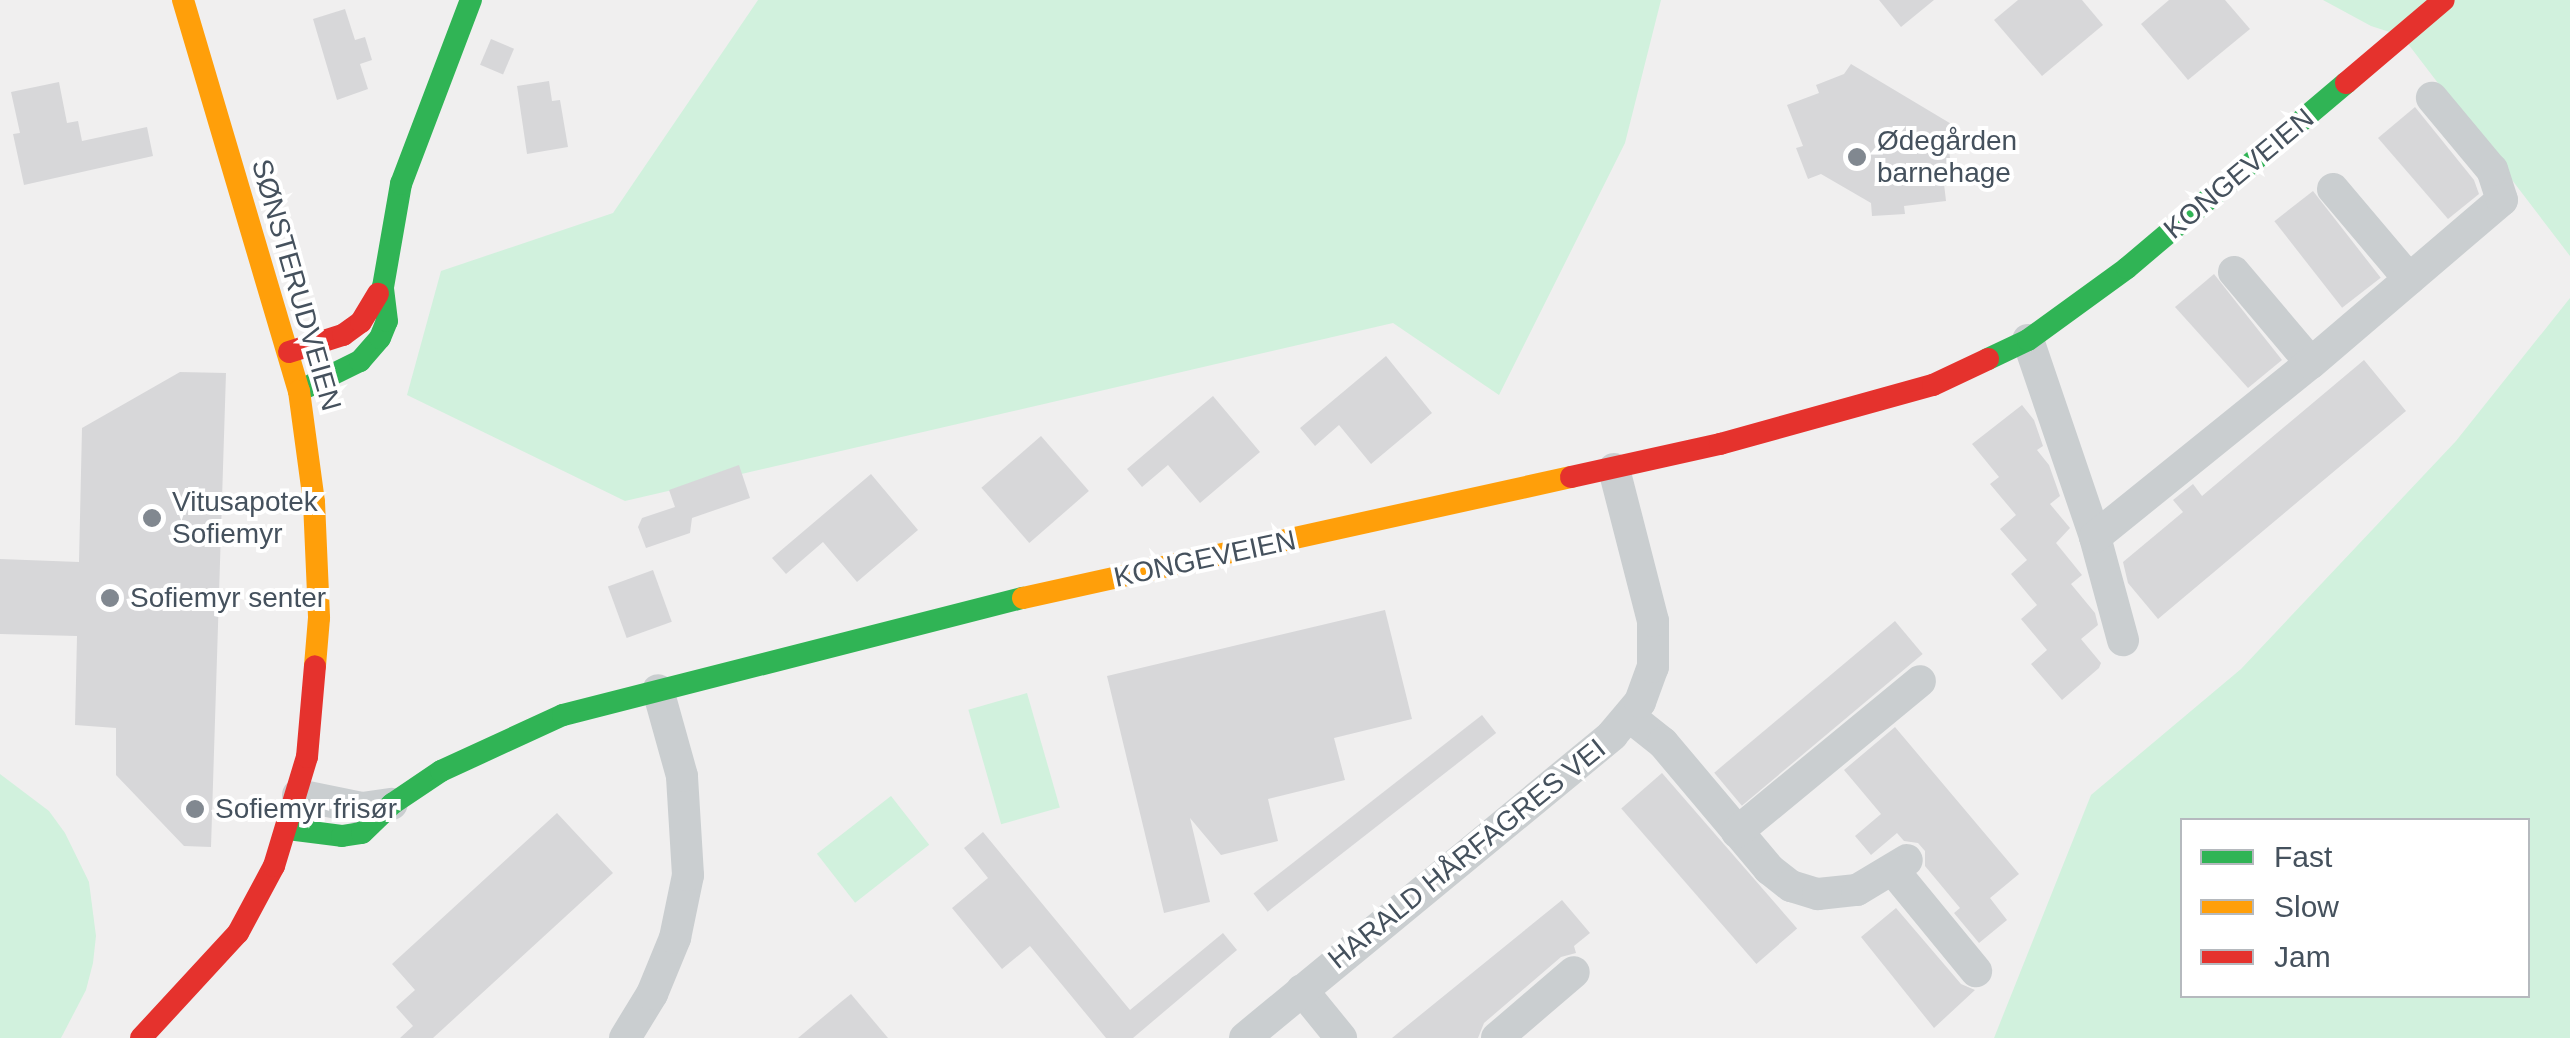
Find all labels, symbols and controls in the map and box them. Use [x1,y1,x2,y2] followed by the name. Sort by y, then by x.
[2157,102,2321,246] street label: KONGEVEIEN
[1877,124,2017,190] place label: Ødegården barnehage
[1846,146,1868,168] marker: Ødegården barnehage
[244,155,348,415] street label: SØNSTERUDVEIEN
[172,485,318,551] place label: Vitusapotek Sofiemyr
[141,507,163,529] marker: Vitusapotek Sofiemyr
[1111,523,1299,595] street label: KONGEVEIEN
[130,581,326,615] place label: Sofiemyr senter
[99,587,121,609] marker: Sofiemyr senter
[1322,732,1612,976] street label: HARALD HÅRFAGRES VEI
[215,792,397,826] place label: Sofiemyr frisør
[184,798,206,820] marker: Sofiemyr frisør
[2180,818,2530,998] legend
[2274,840,2332,873] text: Fast
[2274,890,2339,923] text: Slow
[2274,940,2331,973] text: Jam

